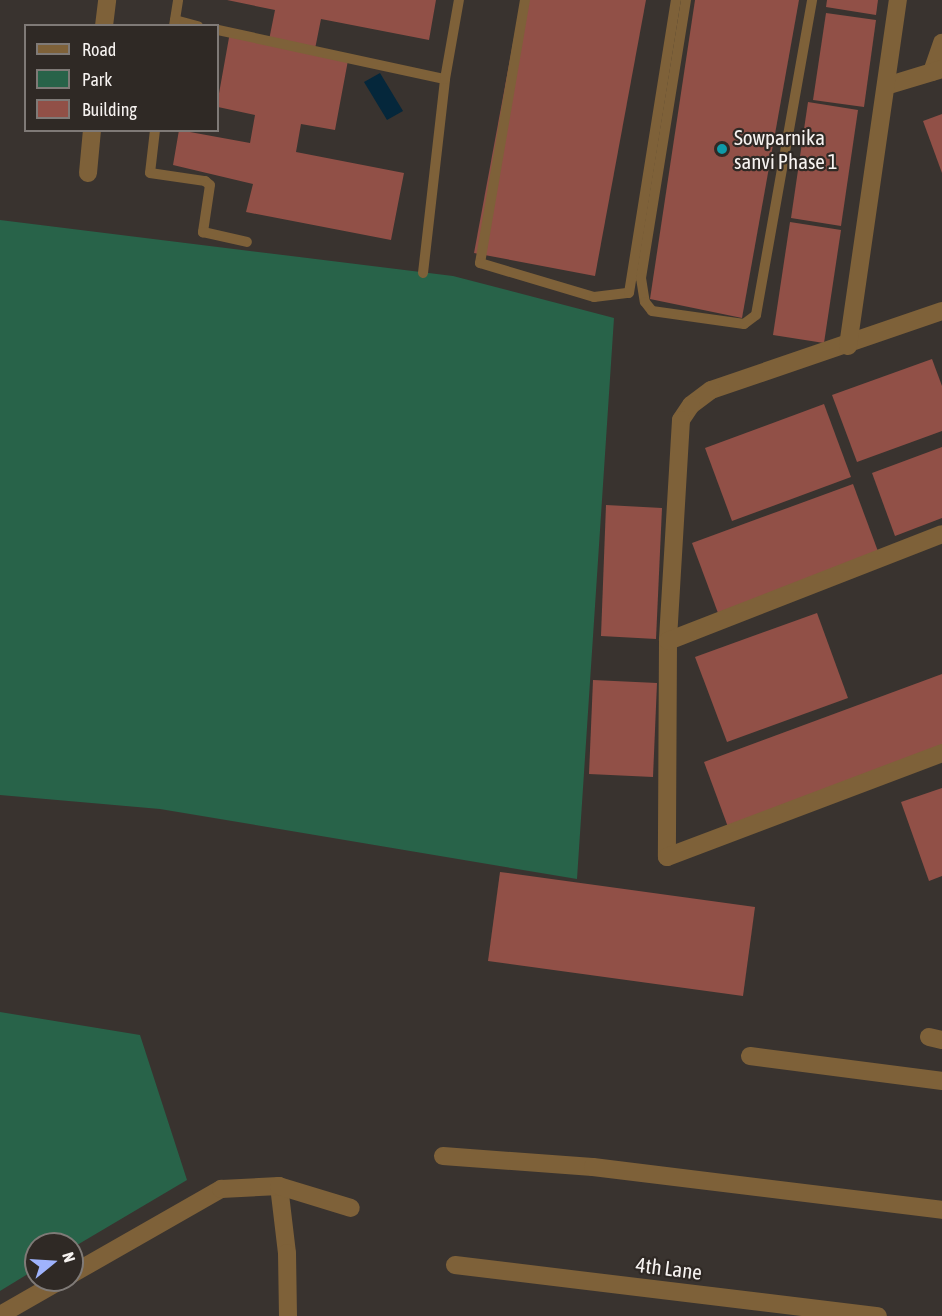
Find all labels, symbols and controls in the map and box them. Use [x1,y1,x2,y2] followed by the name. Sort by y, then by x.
[24,24,219,132] legend
[82,39,116,60] text: Road
[82,69,112,90] text: Park
[82,99,137,120] text: Building
[734,124,838,174] place label: Sowparnika sanvi Phase 1
[715,142,729,156] marker: Sowparnika sanvi Phase 1
[24,1232,84,1292] north arrow
[59,1250,79,1264] text: N
[634,1251,704,1285] street label: 4th Lane

